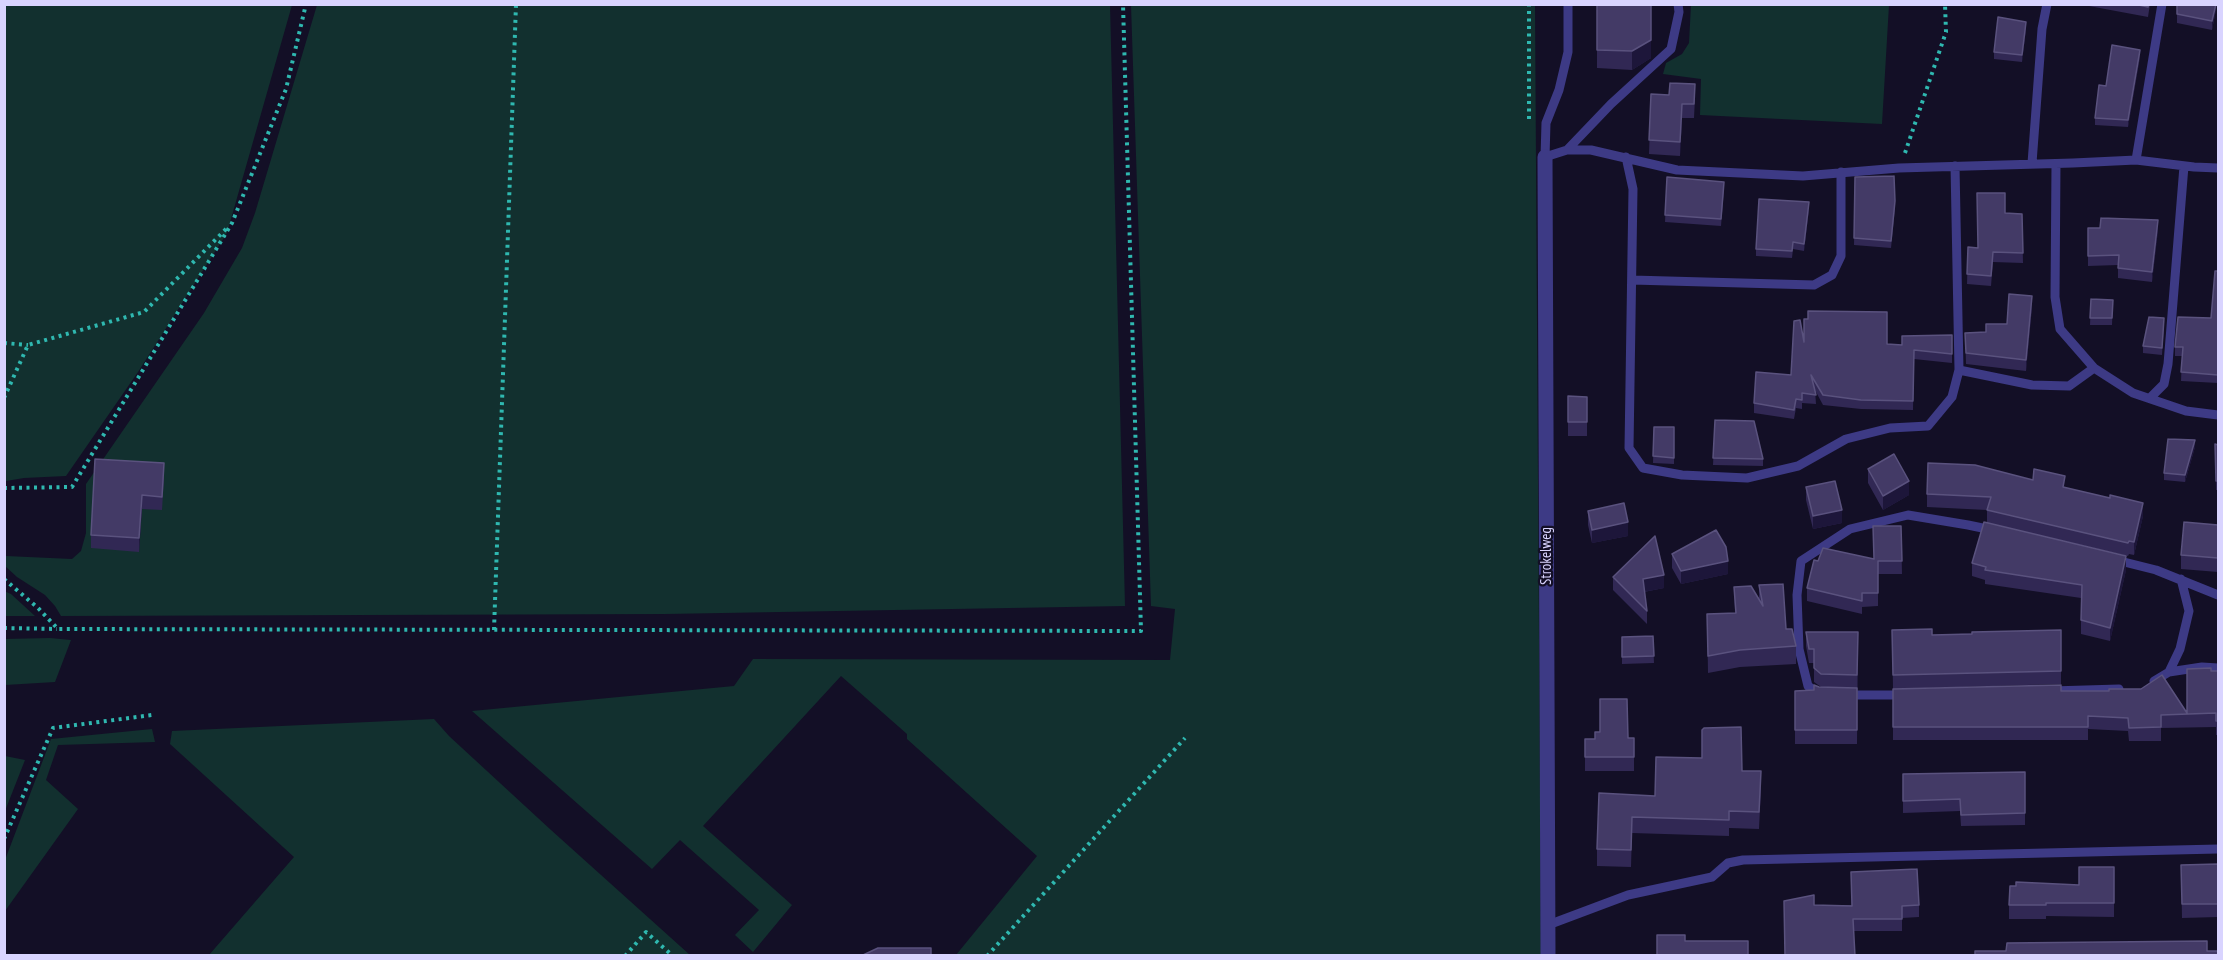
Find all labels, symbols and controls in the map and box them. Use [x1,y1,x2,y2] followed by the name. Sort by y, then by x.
[1538,527,1556,585] street label: Strokelweg

